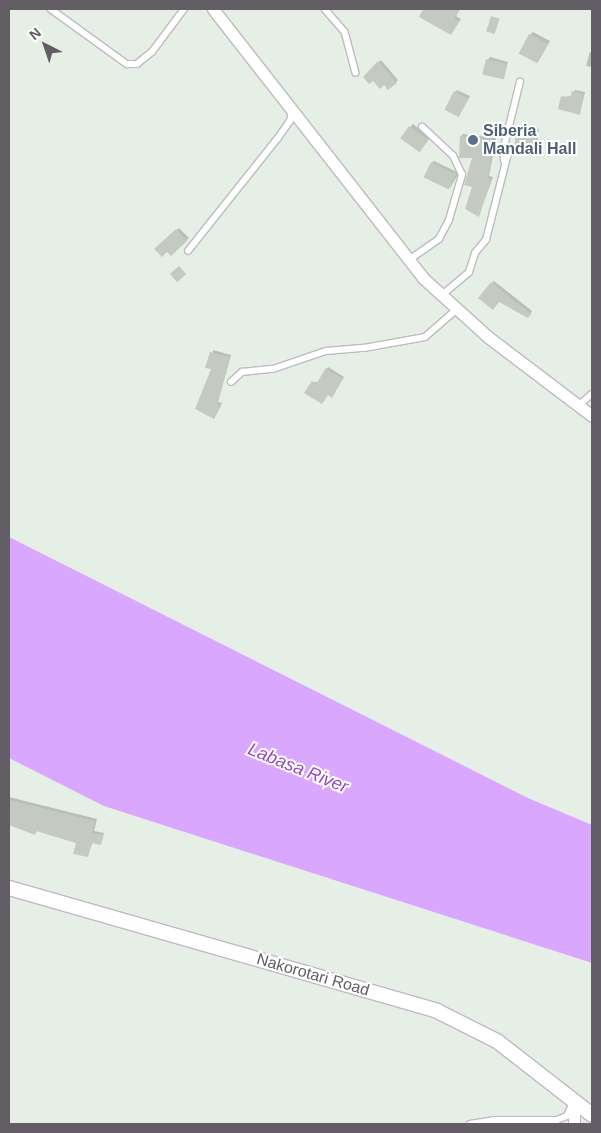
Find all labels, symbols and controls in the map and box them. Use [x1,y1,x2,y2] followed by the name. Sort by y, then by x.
[20,20,70,70] north arrow
[26,24,44,43] text: N
[483,121,576,159] place label: Siberia Mandali Hall
[467,134,479,146] marker: Siberia Mandali Hall
[245,738,351,798] water label: Labasa River
[254,950,372,1000] street label: Nakorotari Road

